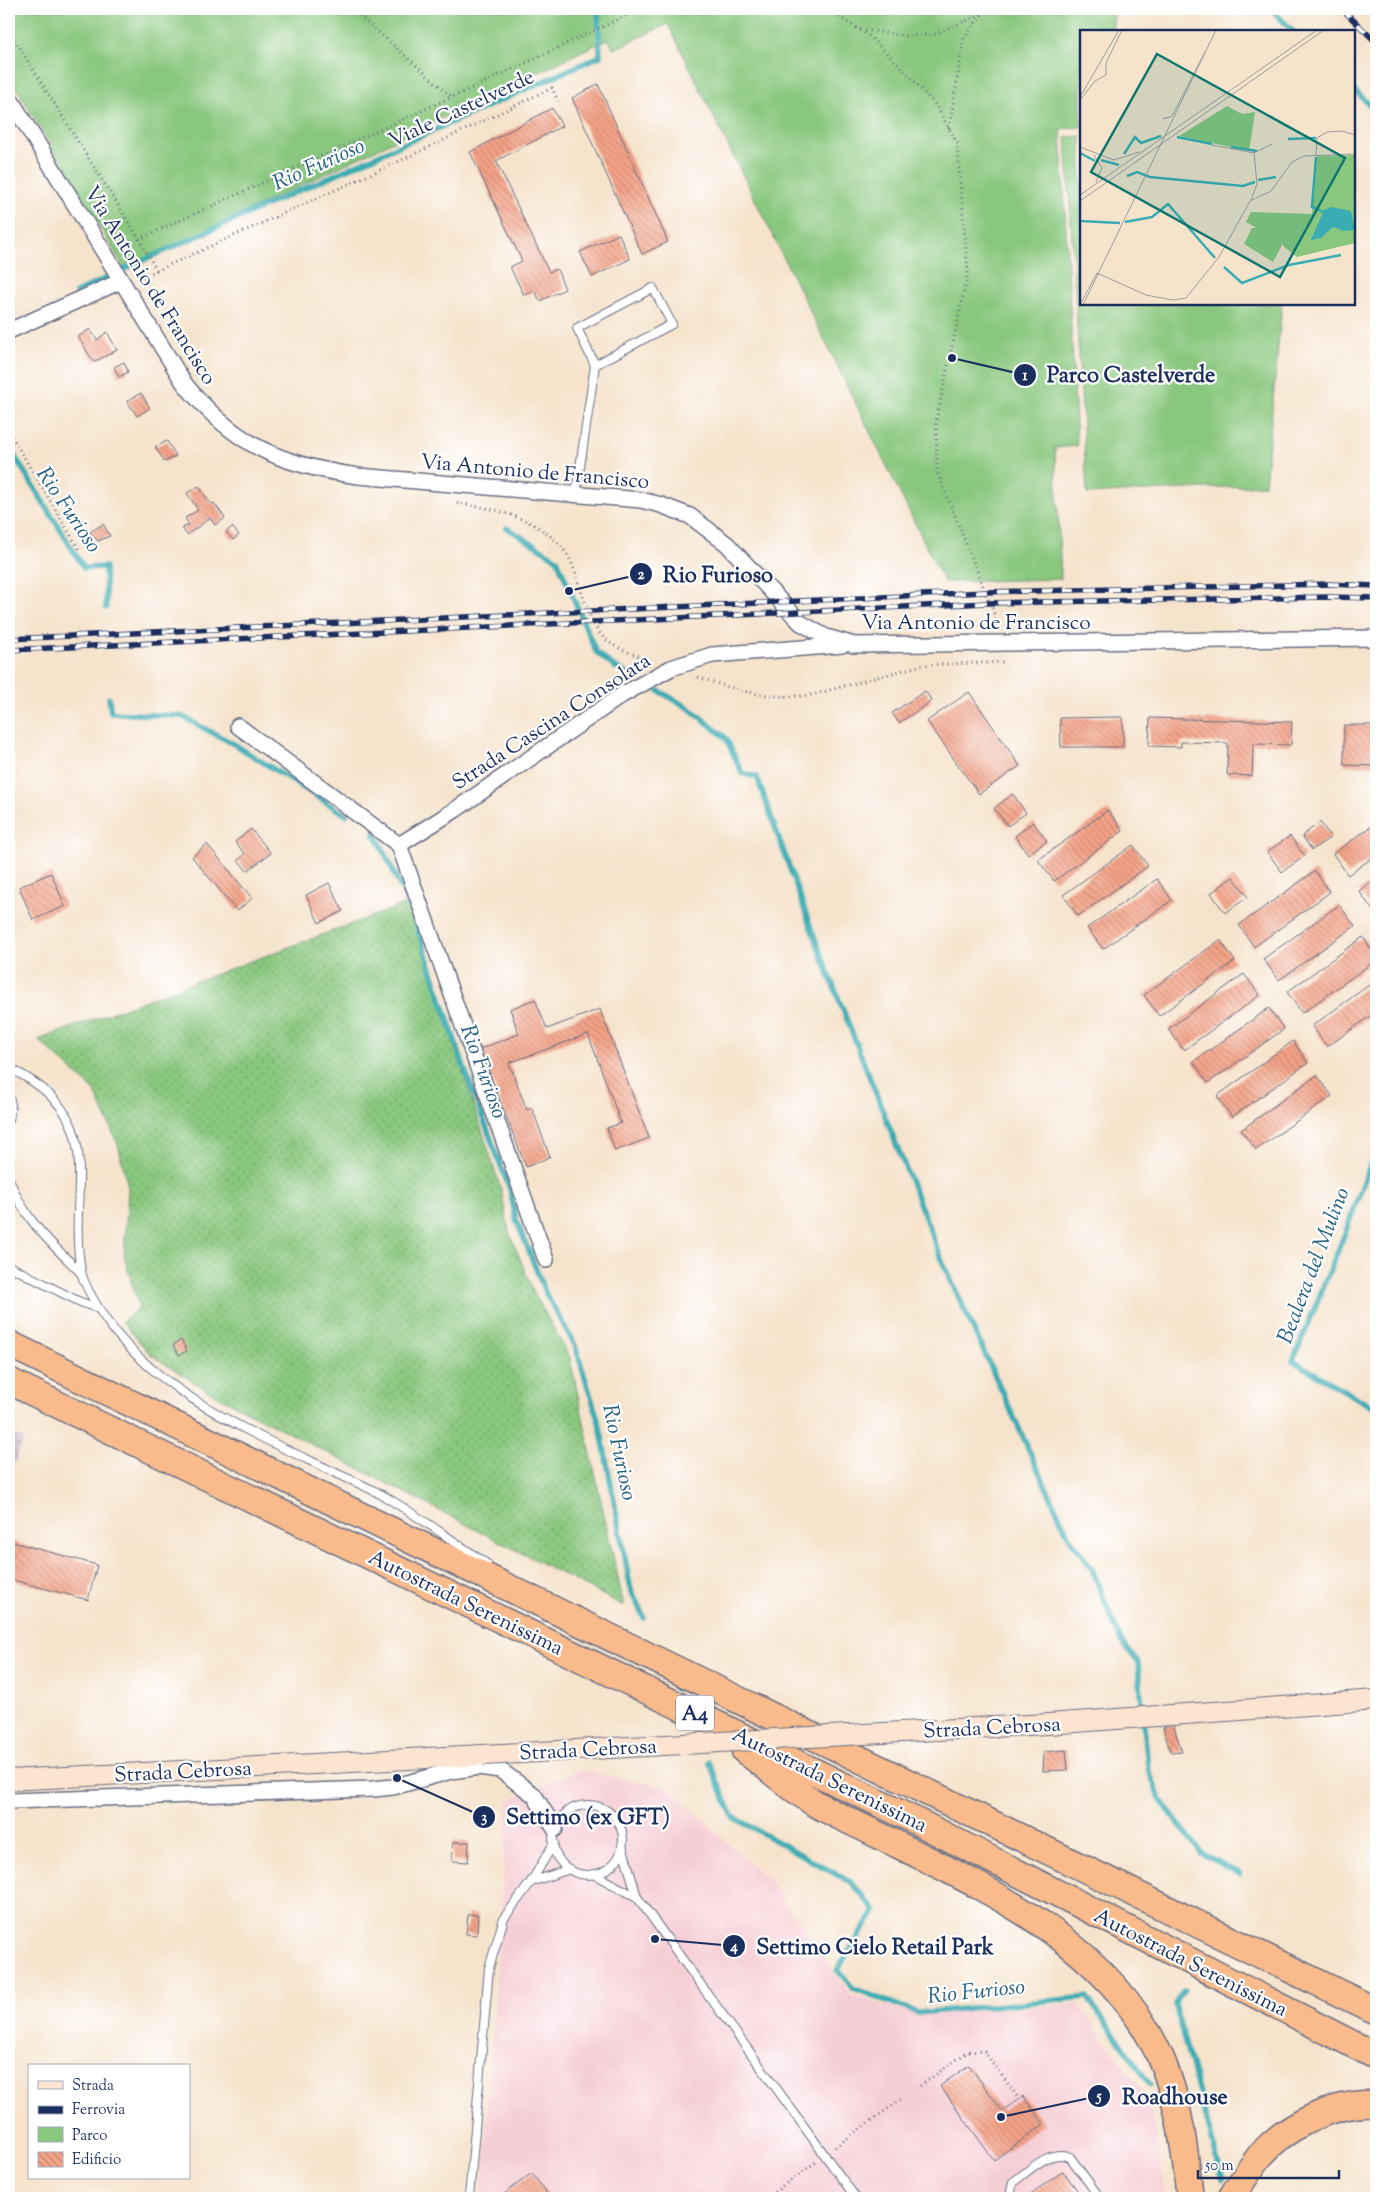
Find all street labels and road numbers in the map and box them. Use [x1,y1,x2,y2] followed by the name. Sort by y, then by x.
[384,63,540,157] street label: Viale Castelverde
[76,181,223,391] street label: Via Antonio de Francisco
[419,448,651,498] street label: Via Antonio de Francisco
[861,609,1091,639] street label: Via Antonio de Francisco
[447,647,658,798] street label: Strada Cascina Consolata
[363,1543,568,1664] street label: Autostrada Serenissima
[676,1696,714,1730] road number: A4
[923,1710,1062,1748] street label: Strada Cebrosa
[727,1720,932,1841] street label: Autostrada Serenissima
[519,1732,658,1770] street label: Strada Cebrosa
[114,1754,253,1792] street label: Strada Cebrosa
[1088,1902,1292,2026] street label: Autostrada Serenissima

